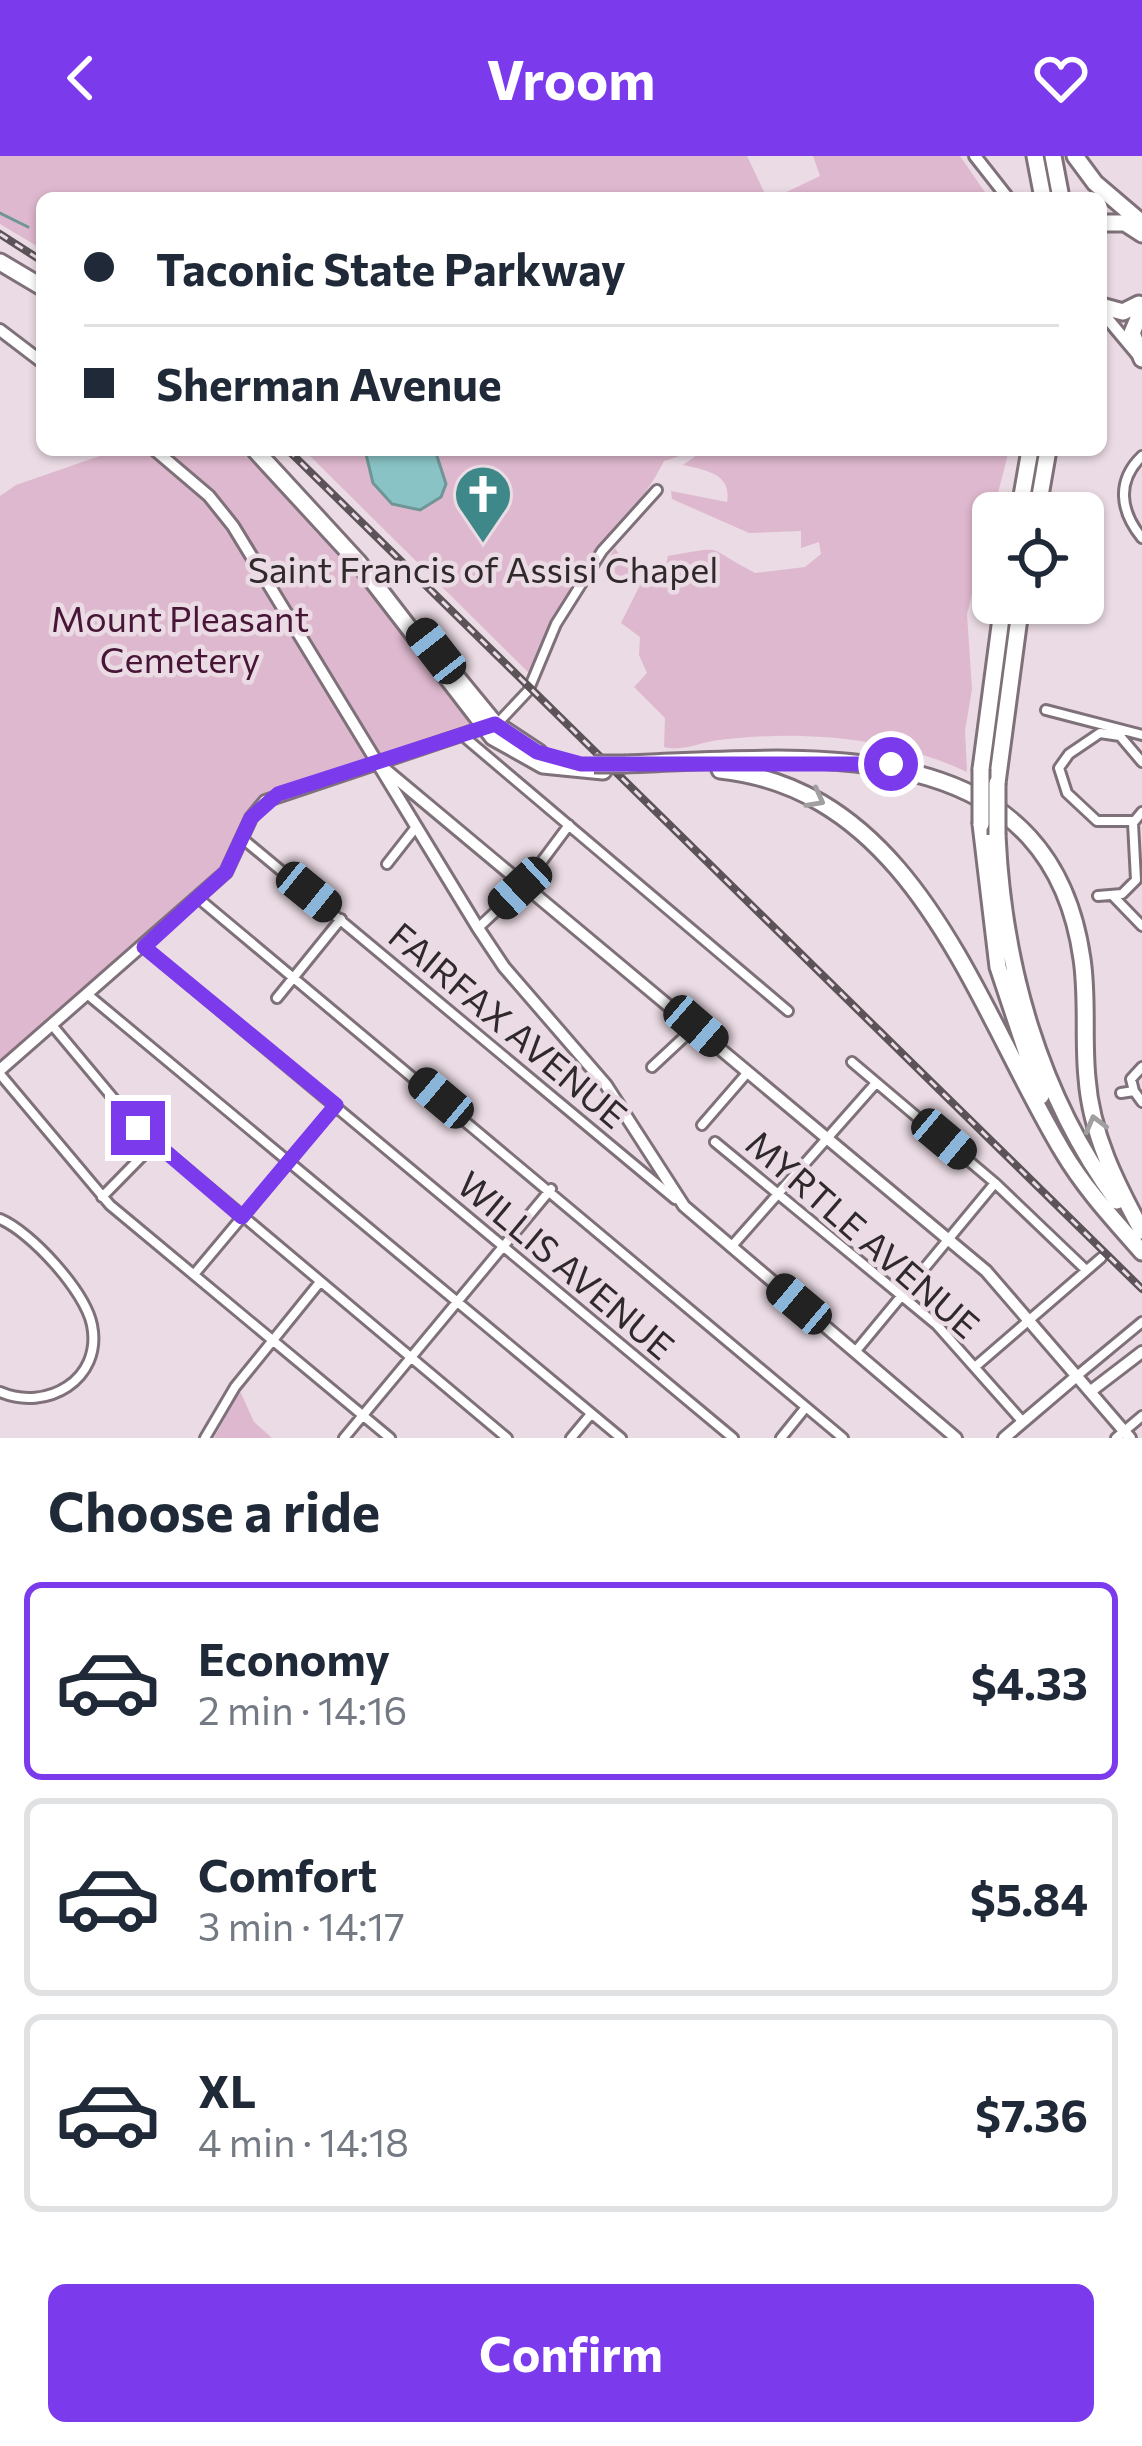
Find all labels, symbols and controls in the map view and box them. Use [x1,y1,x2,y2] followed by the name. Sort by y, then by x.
[48,45,114,111] icon: back
[487,45,655,111] text: Vroom
[1028,45,1094,111] icon: heart
[156,240,626,295] text: Taconic State Parkway
[156,355,502,410] text: Sherman Avenue
[452,463,514,545] church icon: Saint Francis of Assisi Chapel
[972,492,1104,624] map controls
[972,492,1104,624] button: locate
[248,546,718,590] place label: Saint Francis of Assisi Chapel
[51,595,309,680] park label: Mount Pleasant Cemetery
[400,612,472,690] car
[864,737,918,791] route start
[804,785,825,809] one-way arrow
[481,850,559,926] car
[270,855,348,929] car
[381,912,637,1136] street label: FAIRFAX AVENUE
[657,989,735,1063] car
[402,1061,480,1135] car
[111,1101,165,1155] route end
[905,1102,983,1176] car
[1084,1114,1109,1135] one-way arrow
[738,1120,990,1346] street label: MYRTLE AVENUE
[450,1161,684,1367] street label: WILLIS AVENUE
[760,1267,838,1341] car
[48,1477,380,1543] text: Choose a ride
[54,1627,162,1735] icon: car
[198,1630,390,1685] text: Economy
[971,1654,1088,1709] text: $4.33
[198,1685,407,1733] text: 2 min · 14:16
[54,1843,162,1951] icon: car
[198,1846,377,1901] text: Comfort
[970,1870,1088,1925] text: $5.84
[198,1901,405,1949] text: 3 min · 14:17
[54,2059,162,2167] icon: car
[198,2062,256,2117] text: XL
[975,2086,1088,2141] text: $7.36
[198,2117,409,2165] text: 4 min · 14:18
[48,2284,1094,2422] button: Confirm

